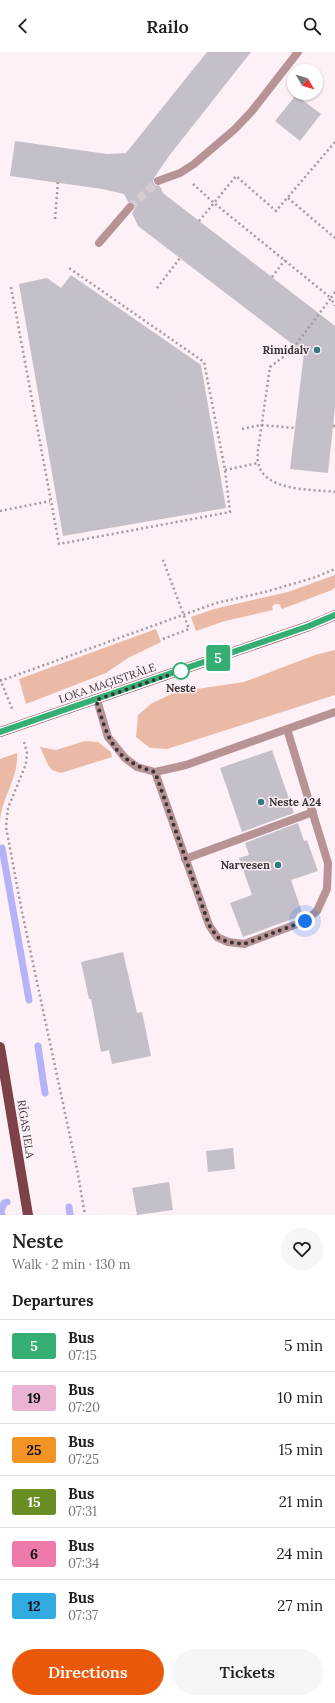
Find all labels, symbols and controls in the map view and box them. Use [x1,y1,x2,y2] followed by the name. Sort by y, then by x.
[12,15,34,37] icon: back
[146,15,189,38] text: Railo
[301,15,323,37] icon: search
[287,64,323,100] north arrow
[287,64,323,100] map controls
[263,343,309,357] place label: Rimidalv
[312,345,322,355] marker: Rimidalv
[205,645,231,671] line badge: 5
[214,649,222,667] text: 5
[57,660,158,706] street label: LOKA MAĢISTRĀLE
[172,662,190,680] marker: Neste
[166,681,196,695] place label: Neste
[269,795,321,809] place label: Neste A24
[256,797,266,807] marker: Neste A24
[221,858,270,872] place label: Narvesen
[273,860,283,870] marker: Narvesen
[295,911,315,931] your location
[14,1099,38,1160] street label: RĪGAS IELA
[281,1228,323,1270] button: heart
[12,1229,63,1253] text: Neste
[12,1256,130,1273] text: Walk · 2 min · 130 m
[12,1291,93,1310] text: Departures
[68,1328,94,1347] text: Bus
[284,1336,323,1355] text: 5 min
[30,1337,38,1355] text: 5
[68,1347,97,1364] text: 07:15
[68,1380,94,1399] text: Bus
[278,1388,323,1407] text: 10 min
[27,1389,41,1407] text: 19
[68,1399,100,1416] text: 07:20
[68,1432,94,1451] text: Bus
[279,1440,323,1459] text: 15 min
[26,1441,42,1459] text: 25
[68,1451,99,1468] text: 07:25
[68,1484,94,1503] text: Bus
[279,1492,323,1511] text: 21 min
[27,1493,41,1511] text: 15
[68,1503,97,1520] text: 07:31
[68,1536,94,1555] text: Bus
[276,1544,323,1563] text: 24 min
[30,1545,38,1563] text: 6
[68,1555,99,1572] text: 07:34
[68,1588,94,1607] text: Bus
[277,1596,323,1615] text: 27 min
[27,1597,41,1615] text: 12
[68,1607,98,1624] text: 07:37
[12,1649,164,1695] button: Directions
[172,1649,323,1695] button: Tickets

